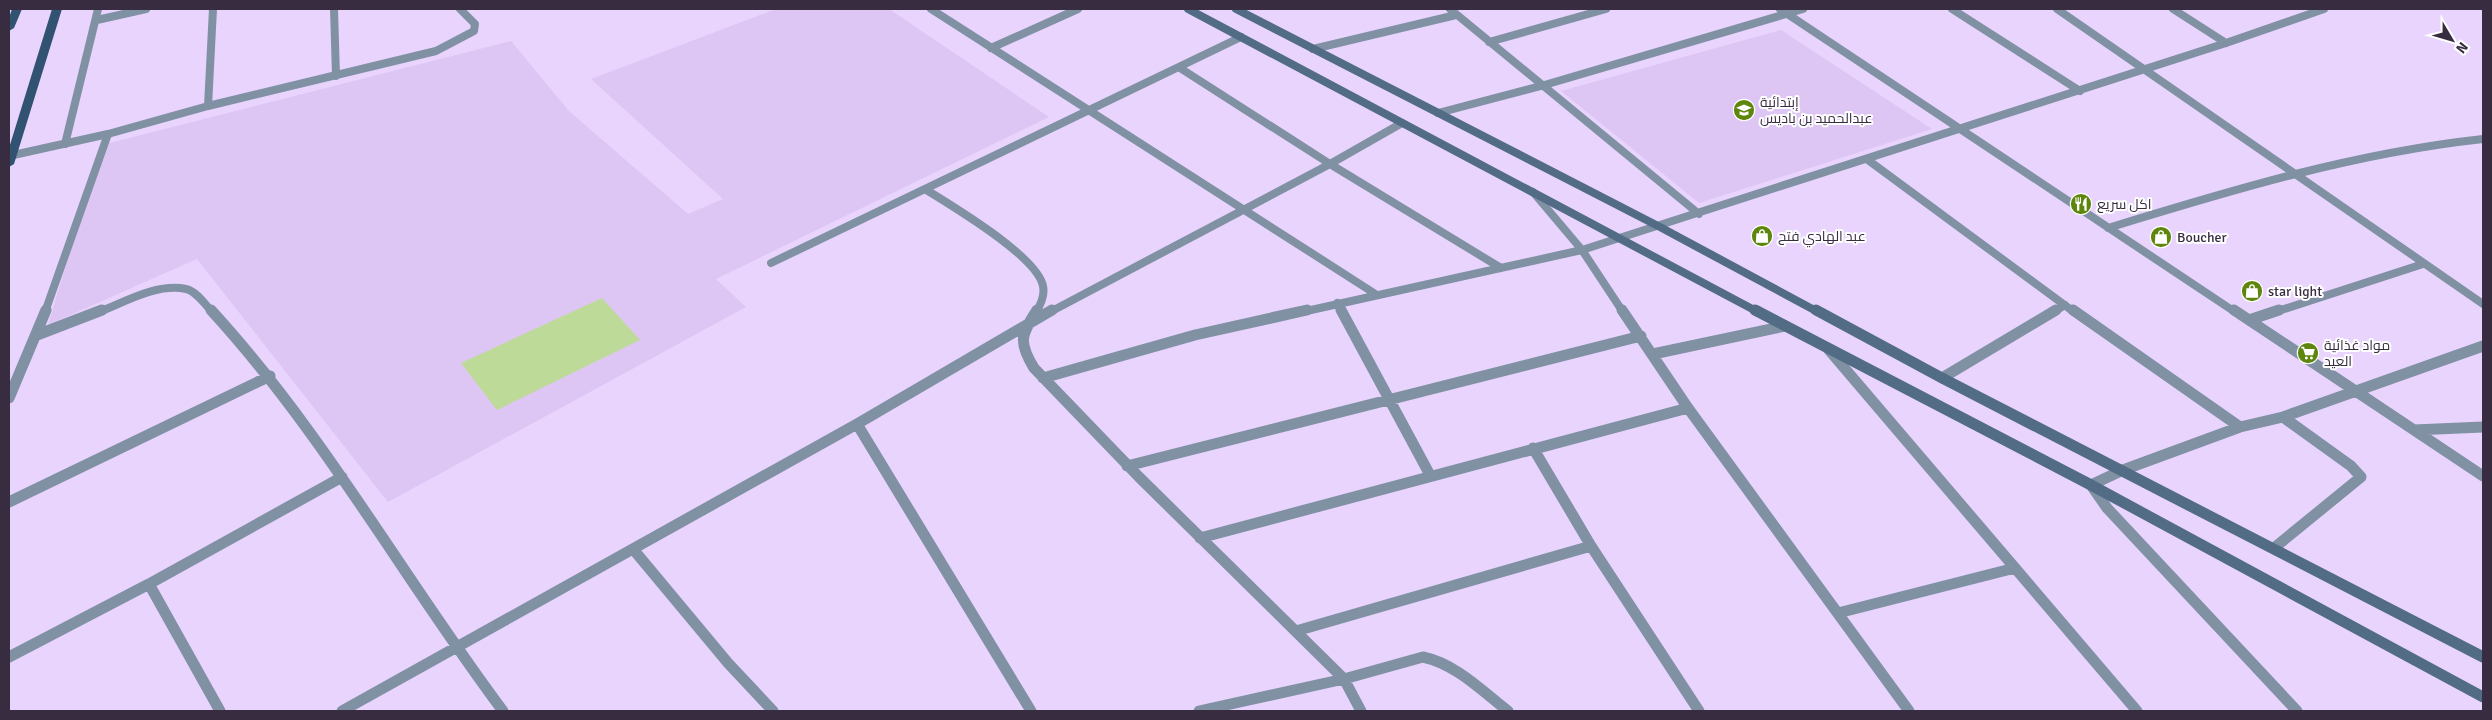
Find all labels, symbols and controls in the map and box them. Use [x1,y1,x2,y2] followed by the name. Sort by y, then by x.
[2427,15,2477,65] north arrow
[2452,39,2472,57] text: N
[1760,94,1873,127] place label: إبتدائية عبدالحميد بن باديس
[1732,98,1756,122] school or university icon: إبتدائية عبدالحميد بن باديس
[2069,192,2093,216] restaurant icon: اكل سريع
[2097,196,2152,213] place label: اكل سريع
[1750,224,1774,248] shop icon: عبد الهادي فتح
[2149,225,2173,249] shop icon: Boucher
[1778,228,1866,248] place label: عبد الهادي فتح
[2177,229,2228,246] place label: Boucher
[2240,279,2264,303] shop icon: star light
[2268,283,2322,300] place label: star light
[2324,337,2390,370] place label: مواد غذائية العيد
[2296,341,2320,365] supermarket icon: مواد غذائية العيد

